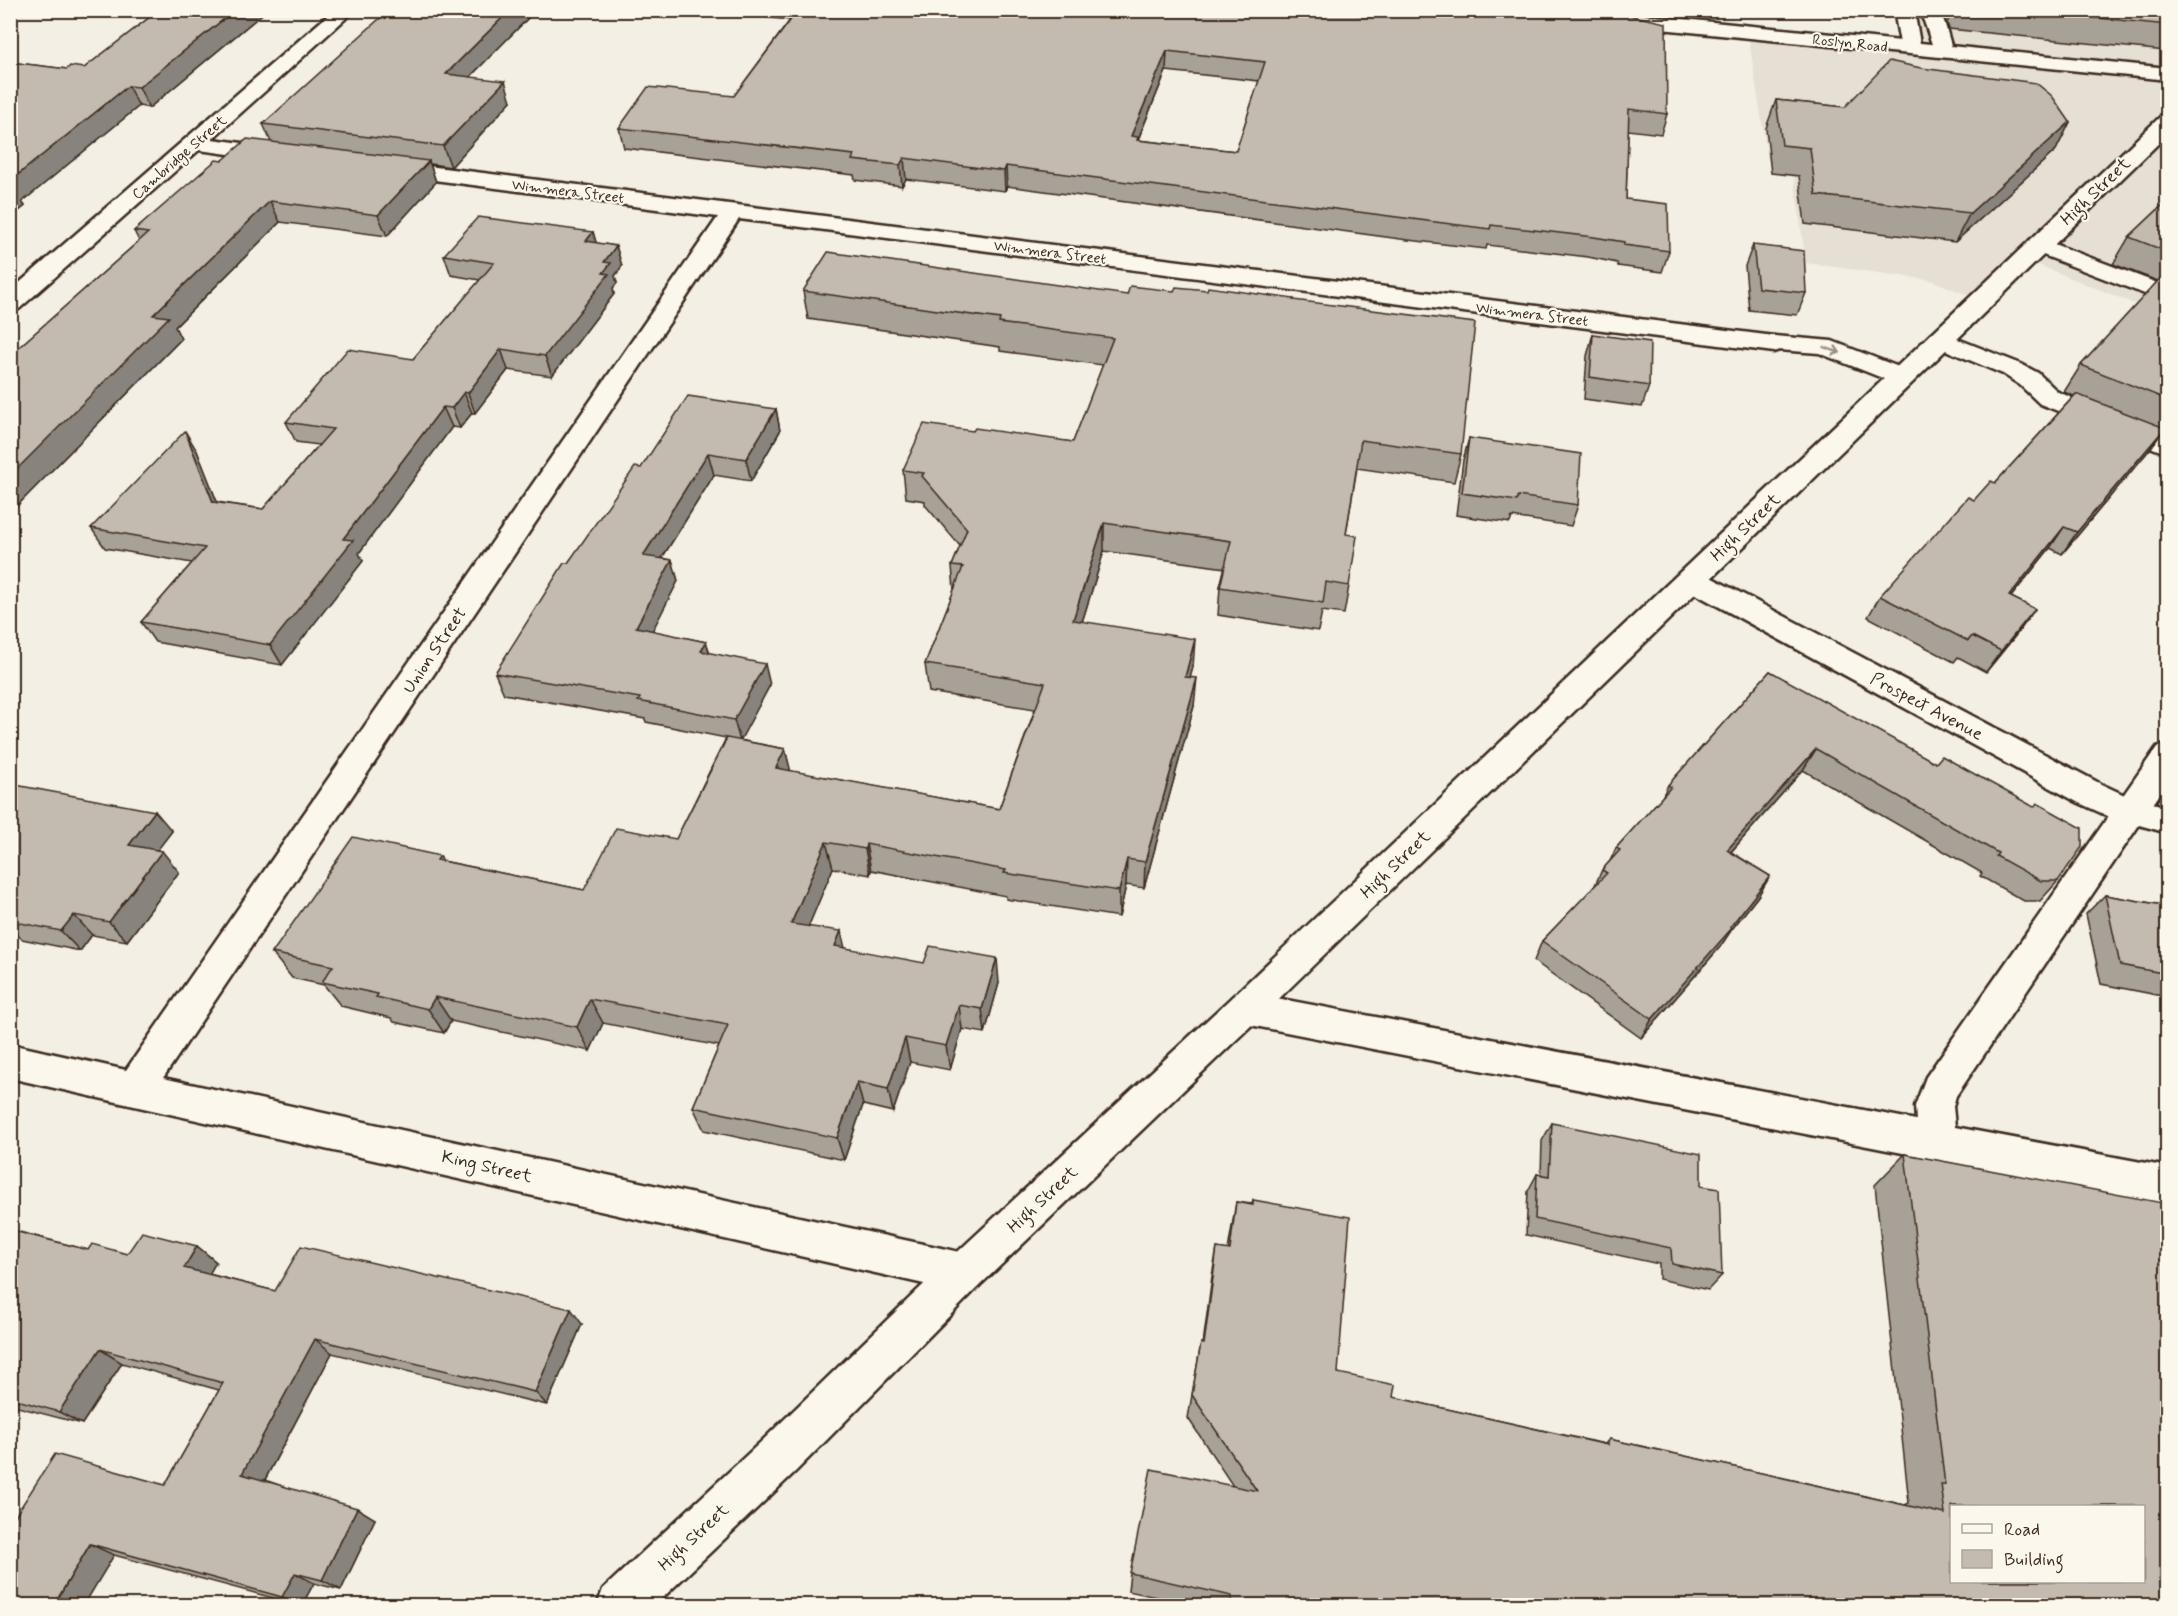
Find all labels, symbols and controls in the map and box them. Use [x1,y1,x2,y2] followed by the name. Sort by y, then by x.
[1811,30,1889,58] street label: Roslyn Road
[128,111,232,205] street label: Cambridge Street
[2055,152,2138,233] street label: High Street
[510,175,626,209] street label: Wimmera Street
[992,236,1108,270] street label: Wimmera Street
[1474,298,1590,332] street label: Wimmera Street
[1822,345,1841,356] one-way arrow
[1705,488,1788,569] street label: High Street
[397,603,473,698] street label: Union Street
[1866,667,1987,747] street label: Prospect Avenue
[1355,825,1438,906] street label: High Street
[439,1145,535,1190] street label: King Street
[1002,1160,1085,1240] street label: High Street
[653,1498,736,1578] street label: High Street
[1950,1505,2145,1583] legend
[2004,1518,2040,1542] text: Road
[2004,1548,2064,1574] text: Building

